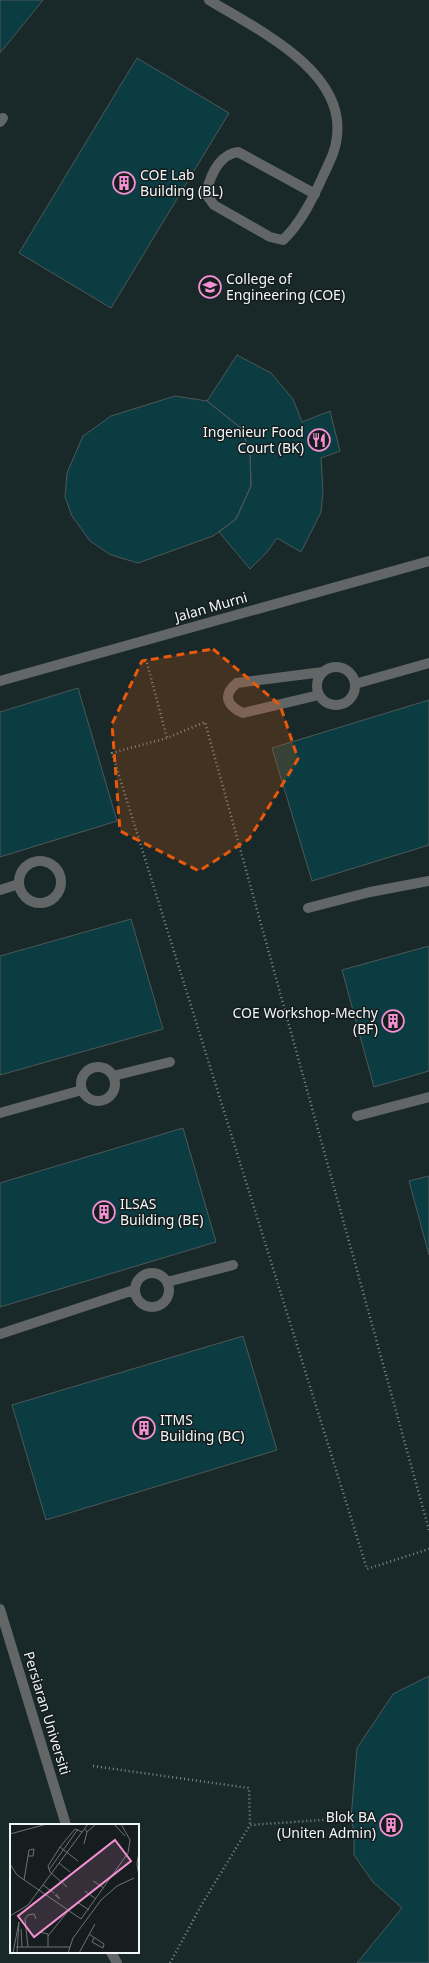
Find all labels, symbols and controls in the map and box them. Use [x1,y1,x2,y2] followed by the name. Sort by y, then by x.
[140,165,223,200] place label: COE Lab Building (BL)
[111,170,137,196] building icon: COE Lab Building (BL)
[226,269,345,304] place label: College of Engineering (COE)
[197,274,223,300] school or university icon: College of Engineering (COE)
[203,422,304,457] place label: Ingenieur Food Court (BK)
[306,427,332,453] restaurant icon: Ingenieur Food Court (BK)
[170,587,249,627] street label: Jalan Murni
[233,1003,379,1038] place label: COE Workshop-Mechy (BF)
[380,1008,406,1034] building icon: COE Workshop-Mechy (BF)
[120,1194,203,1229] place label: ILSAS Building (BE)
[91,1199,117,1225] building icon: ILSAS Building (BE)
[160,1410,244,1445] place label: ITMS Building (BC)
[131,1415,157,1441] building icon: ITMS Building (BC)
[20,1649,75,1777] street label: Persiaran Universiti
[277,1807,376,1842] place label: Blok BA (Uniten Admin)
[378,1812,404,1838] building icon: Blok BA (Uniten Admin)
[10,1824,139,1953] inset map

